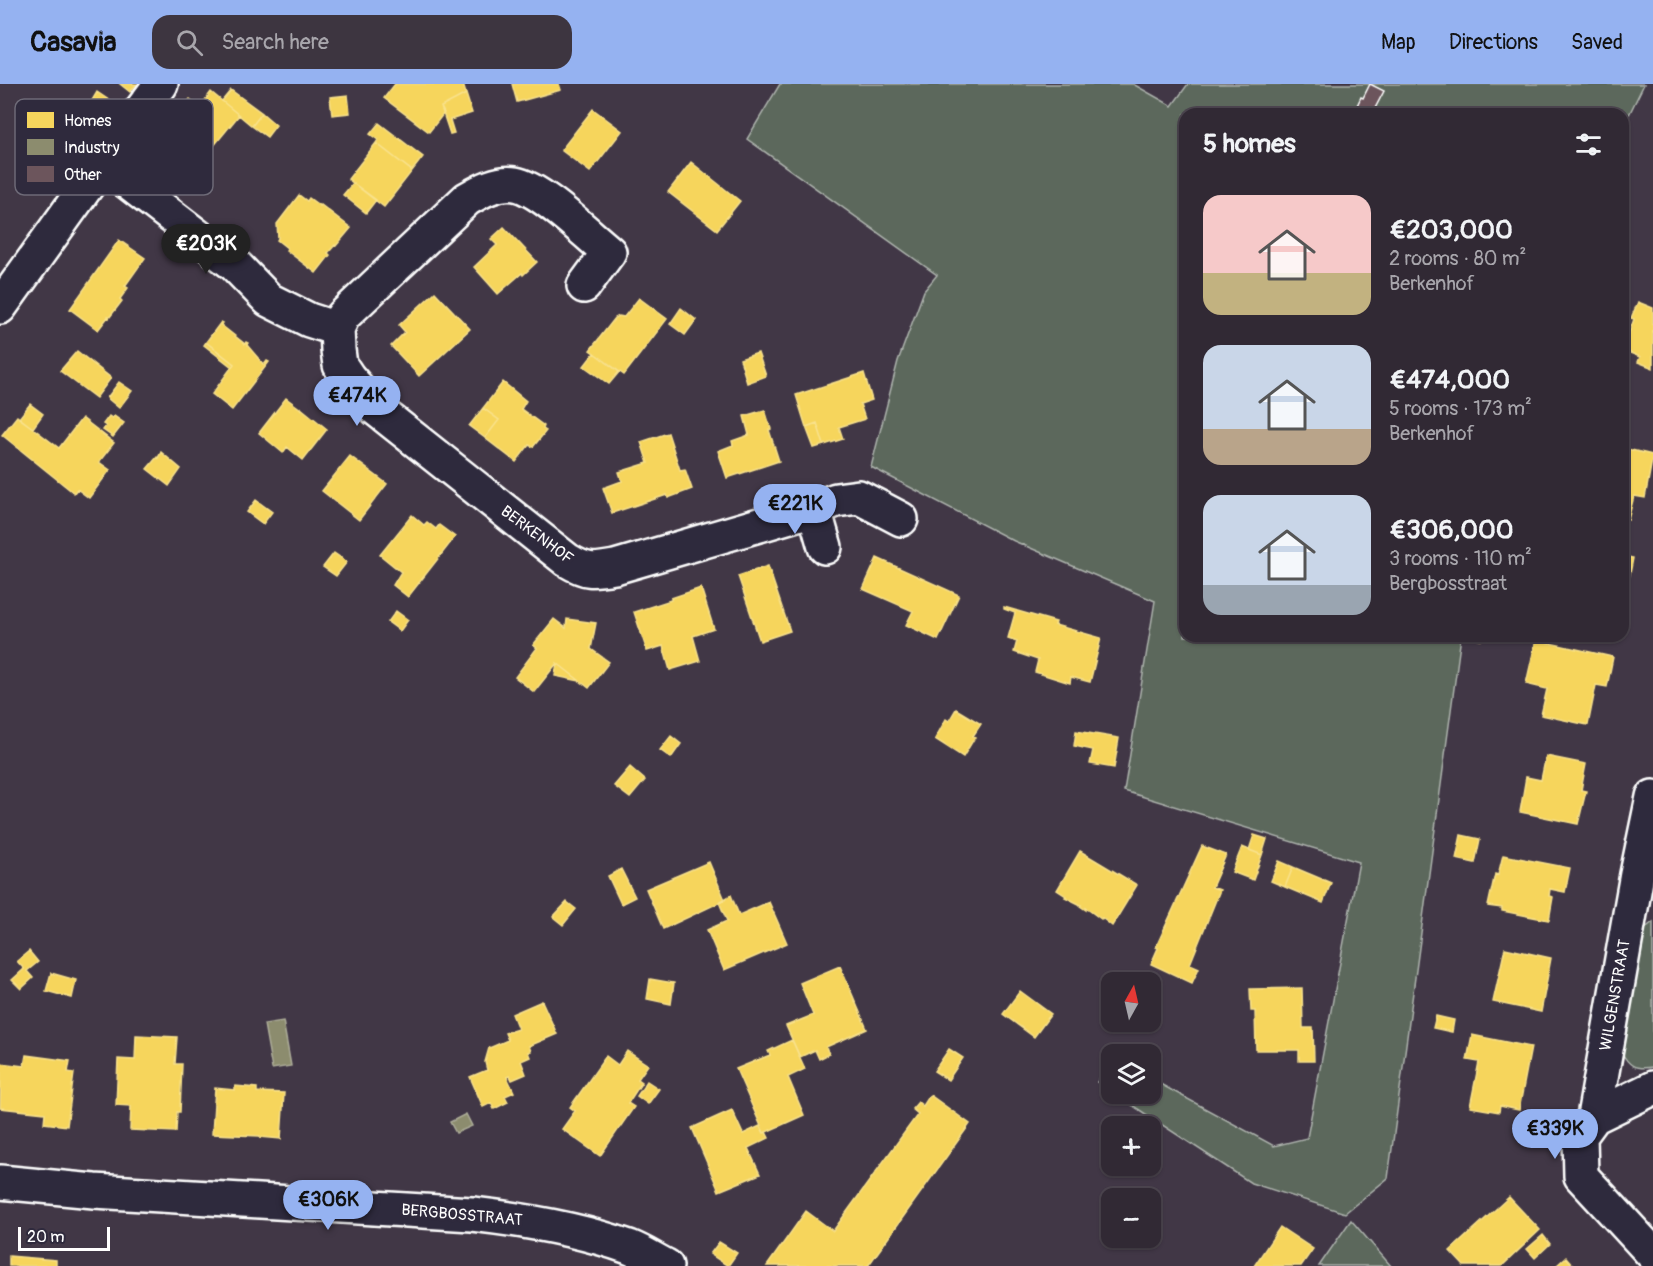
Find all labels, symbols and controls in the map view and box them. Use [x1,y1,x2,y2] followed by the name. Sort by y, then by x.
[152,15,572,69] search box
[30,25,116,60] text: Casavia
[173,26,206,59] icon: search
[221,28,329,56] text: Search here
[1381,29,1416,56] text: Map
[1449,29,1538,56] text: Directions
[1571,29,1623,56] text: Saved
[15,99,213,195] legend
[64,111,112,131] text: Homes
[1203,128,1296,160] text: 5 homes
[1572,128,1605,161] icon: filters
[64,138,120,158] text: Industry
[64,165,102,185] text: Other
[1389,214,1513,246] text: €203,000
[1251,219,1323,291] icon: home
[164,224,248,275] pin: €203K
[175,231,237,256] text: €203K
[1389,246,1526,271] text: 2 rooms · 80 m²
[1389,271,1475,296] text: Berkenhof
[1389,364,1510,396] text: €474,000
[1251,369,1323,441] icon: home
[315,376,399,427] pin: €474K
[327,383,387,408] text: €474K
[1389,396,1532,421] text: 5 rooms · 173 m²
[1389,421,1475,446] text: Berkenhof
[753,484,837,535] pin: €221K
[767,491,823,516] text: €221K
[497,501,578,569] street label: BERKENHOF
[1389,514,1513,546] text: €306,000
[1251,519,1323,591] icon: home
[1389,546,1532,571] text: 3 rooms · 110 m²
[1389,571,1507,596] text: Bergbosstraat
[1595,937,1635,1052] street label: WILGENSTRAAT
[1101,972,1161,1032] north arrow
[1101,972,1161,1248] map controls
[1101,1044,1161,1104] button: layers
[1513,1109,1597,1160] pin: €339K
[1101,1116,1161,1176] button: +
[1526,1116,1584,1141] text: €339K
[286,1180,370,1231] pin: €306K
[297,1187,359,1212] text: €306K
[1101,1188,1161,1248] button: −
[401,1200,524,1230] street label: BERGBOSSTRAAT
[18,1224,110,1252] scale bar
[27,1227,65,1247] text: 20 m

